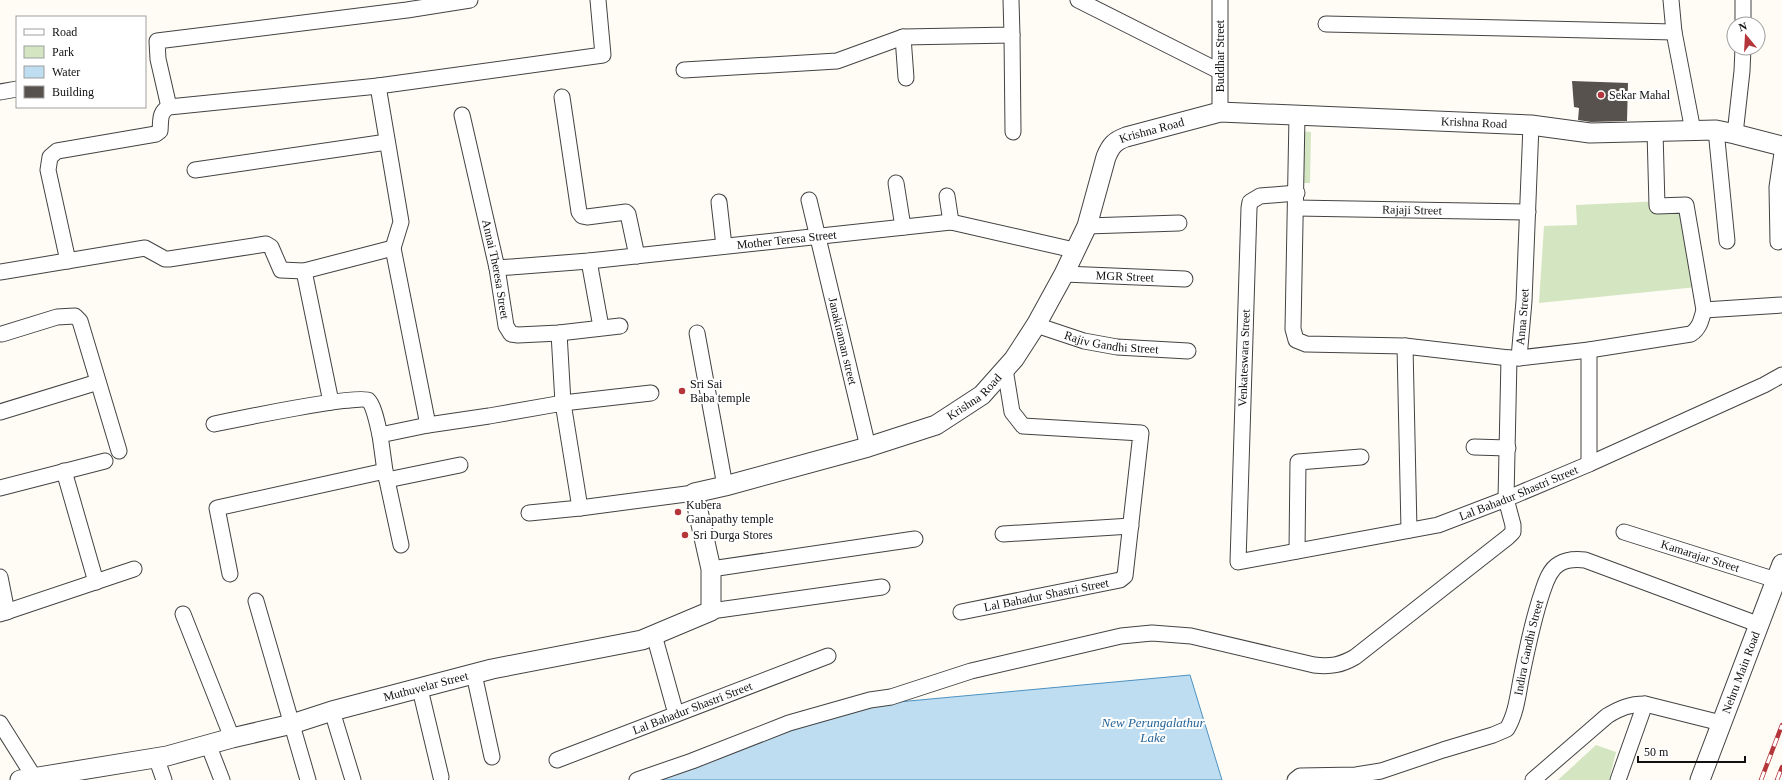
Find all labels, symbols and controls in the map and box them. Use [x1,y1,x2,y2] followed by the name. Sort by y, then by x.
[16,16,146,108] legend
[1726,16,1766,56] north arrow
[1213,19,1227,92] street label: Buddhar Street
[1737,20,1749,33] text: N
[52,25,77,39] text: Road
[52,45,74,59] text: Park
[52,65,80,79] text: Water
[52,85,94,99] text: Building
[1609,88,1671,102] place label: Sekar Mahal
[1596,90,1606,100] marker: Sekar Mahal
[1441,114,1508,131] street label: Krishna Road
[1117,115,1186,146] street label: Krishna Road
[1382,202,1443,218] street label: Rajaji Street
[479,218,512,321] street label: Annai Theresa Street
[736,227,838,252] street label: Mother Teresa Street
[1095,268,1155,285] street label: MGR Street
[1513,287,1532,346] street label: Anna Street
[825,296,860,387] street label: Janakiraman street
[1235,308,1253,407] street label: Venkateswara Street
[1063,328,1160,356] street label: Rajiv Gandhi Street
[944,371,1004,423] street label: Krishna Road
[690,377,750,405] place label: Sri Sai Baba temple
[677,386,687,396] marker: Sri Sai Baba temple
[1457,462,1581,523] street label: Lal Bahadur Shastri Street
[686,498,774,526] place label: Kubera Ganapathy temple
[673,507,683,517] marker: Kubera Ganapathy temple
[693,528,773,542] place label: Sri Durga Stores
[680,530,690,540] marker: Sri Durga Stores
[1659,537,1742,575] street label: Kamarajar Street
[983,575,1111,614] street label: Lal Bahadur Shastri Street
[1511,597,1547,697] street label: Indira Gandhi Street
[1719,629,1763,715] street label: Nehru Main Road
[382,668,470,704] street label: Muthuvelar Street
[631,679,755,737] street label: Lal Bahadur Shastri Street
[1101,715,1205,745] water label: New Perungalathur Lake
[1638,738,1745,764] scale bar
[1644,745,1669,759] text: 50 m

